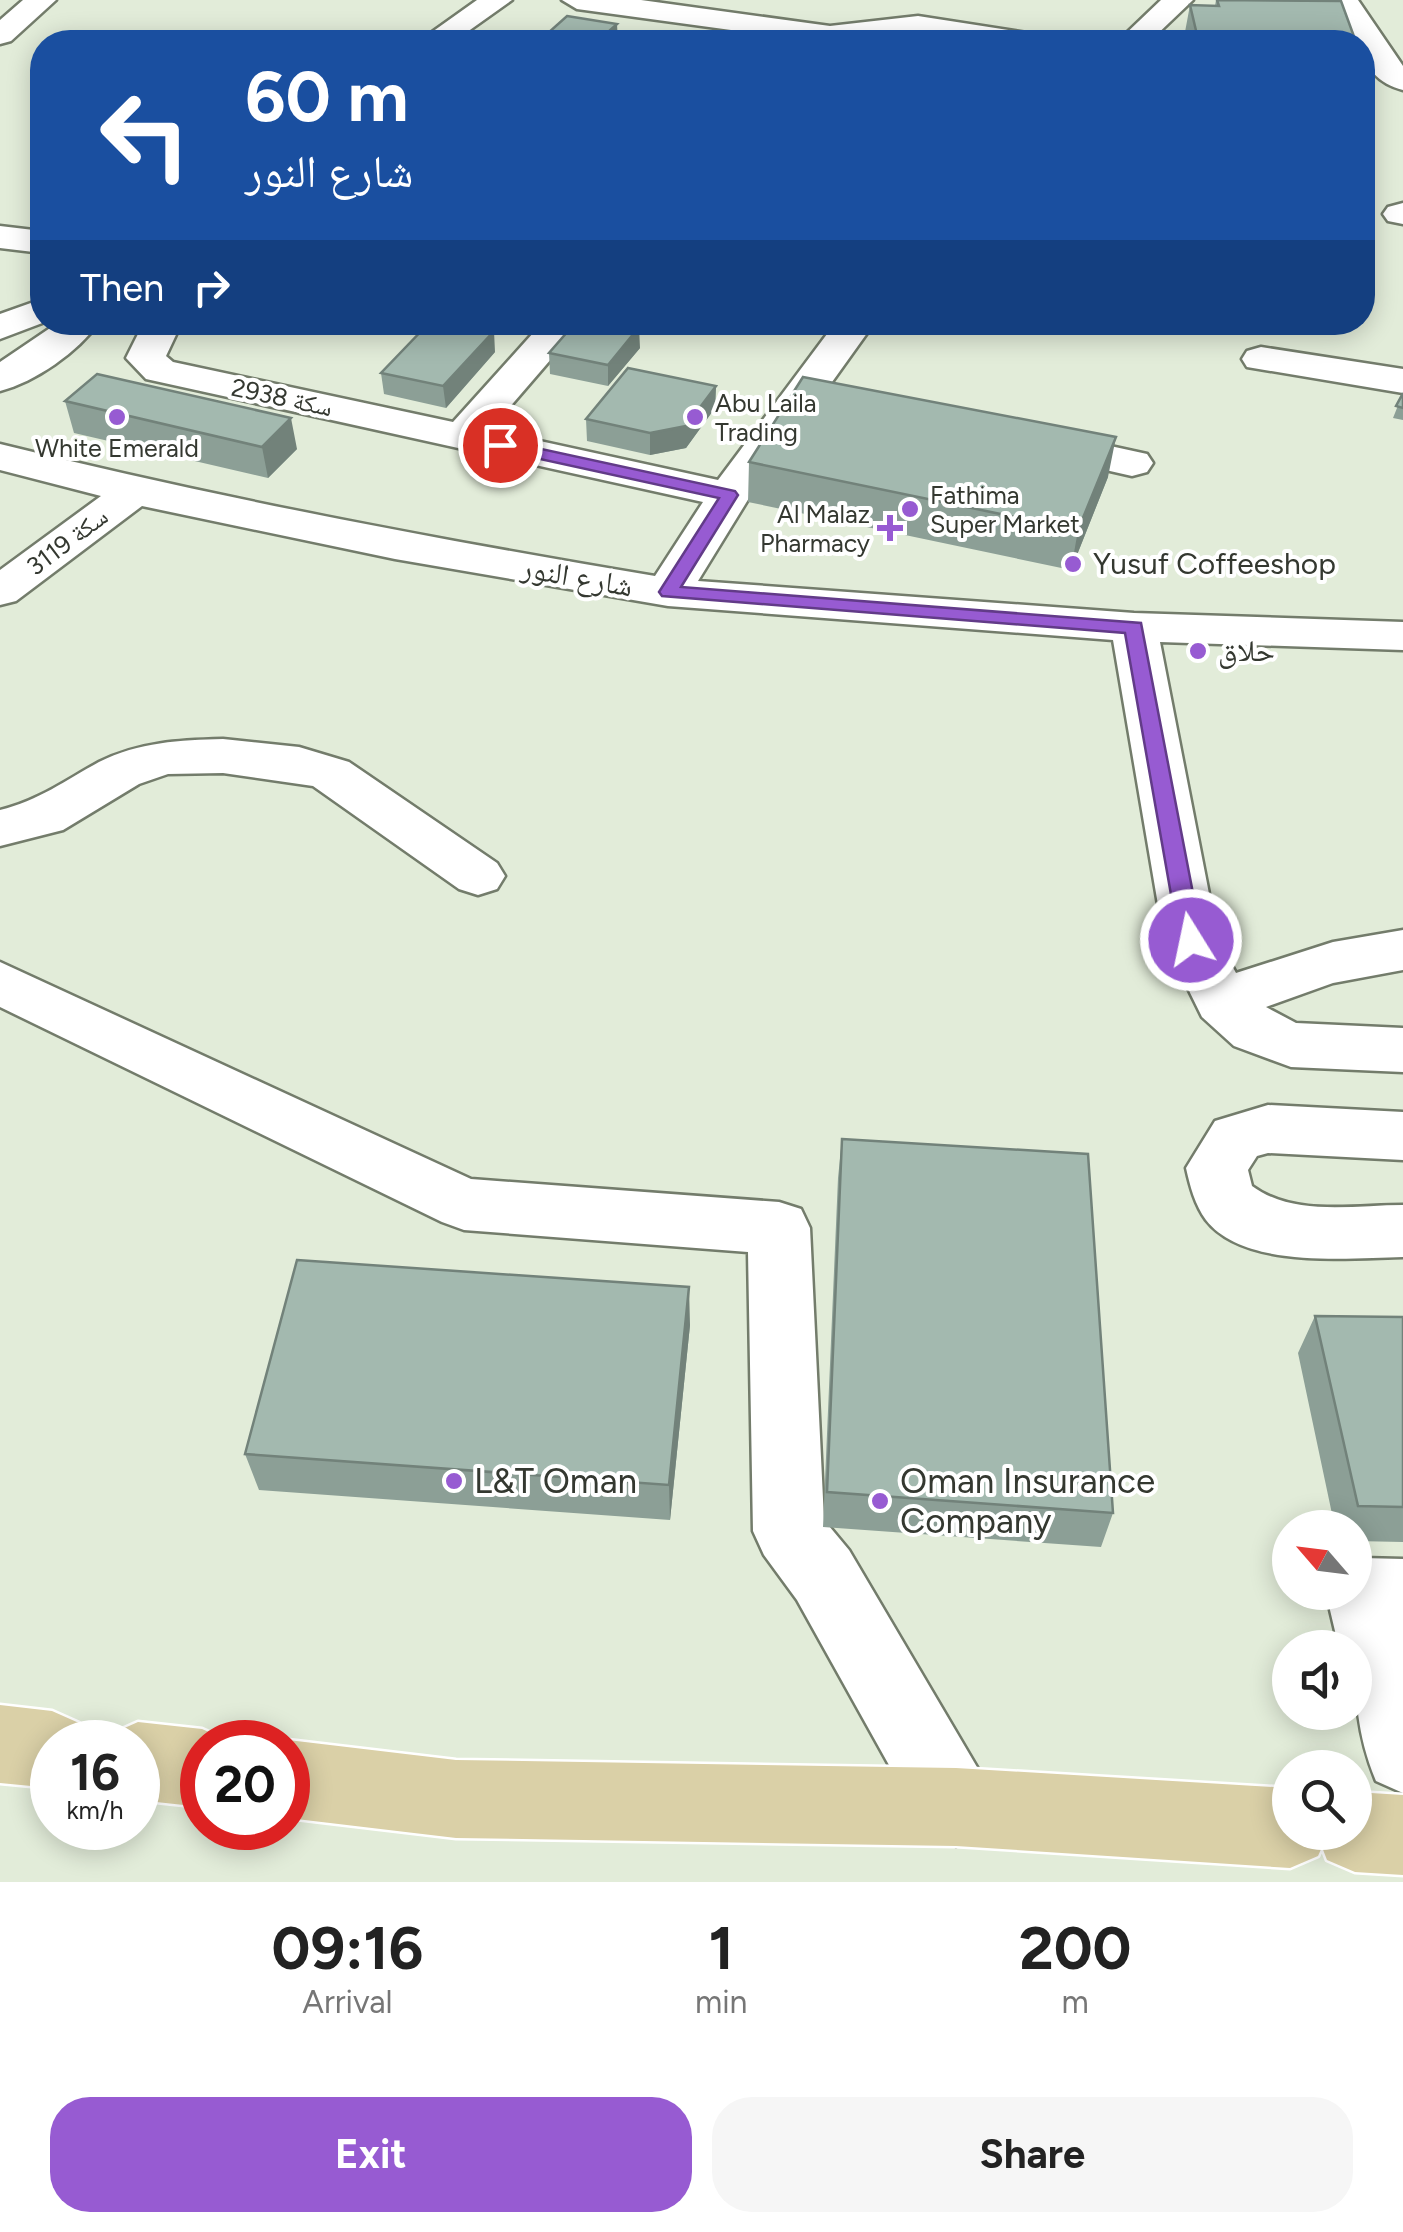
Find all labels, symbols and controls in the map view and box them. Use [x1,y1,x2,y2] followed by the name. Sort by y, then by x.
[245,54,409,139] text: 60 m
[80,70,210,200] icon: left
[245,144,413,198] text: شارع النور
[184,260,239,315] icon: right
[80,265,164,311] text: Then
[229,372,335,422] street label: سكة 2938
[715,388,817,447] place label: Abu Laila Trading
[458,403,543,488] pin
[106,406,128,428] marker: White Emerald
[684,406,706,428] marker: Abu Laila Trading
[473,418,528,473] icon: arrive
[35,433,199,463] place label: White Emerald
[930,480,1080,539] place label: Fathima Super Market
[899,498,921,520] marker: Fathima Super Market
[760,499,870,558] place label: Al Malaz Pharmacy
[21,501,113,581] street label: سكة 3119
[879,517,901,539] marker: Al Malaz Pharmacy
[1093,545,1336,582] place label: Yusuf Coffeeshop
[517,548,636,605] street label: شارع النور
[1062,553,1084,575] marker: Yusuf Coffeeshop
[1218,632,1275,669] place label: حلاق
[1187,640,1209,662] marker: حلاق
[1139,888,1243,992] position arrow
[474,1460,637,1502] place label: L&T Oman
[900,1460,1155,1542] place label: Oman Insurance Company
[443,1470,465,1492] marker: L&T Oman
[869,1490,891,1512] marker: Oman Insurance Company
[1272,1510,1372,1610] north arrow
[1272,1510,1372,1850] map controls
[1272,1630,1372,1730] button: sound
[180,1720,310,1850] speed limit sign: 20
[70,1742,120,1803] text: 16
[1272,1750,1372,1850] button: search
[66,1795,124,1825] text: km/h
[272,1912,423,1984] text: 09:16
[709,1912,734,1984] text: 1
[1019,1912,1131,1984] text: 200
[302,1983,393,2021] text: Arrival
[695,1983,747,2021] text: min
[1062,1983,1089,2021] text: m
[50,2097,692,2212] button: Exit
[712,2097,1353,2212] button: Share

